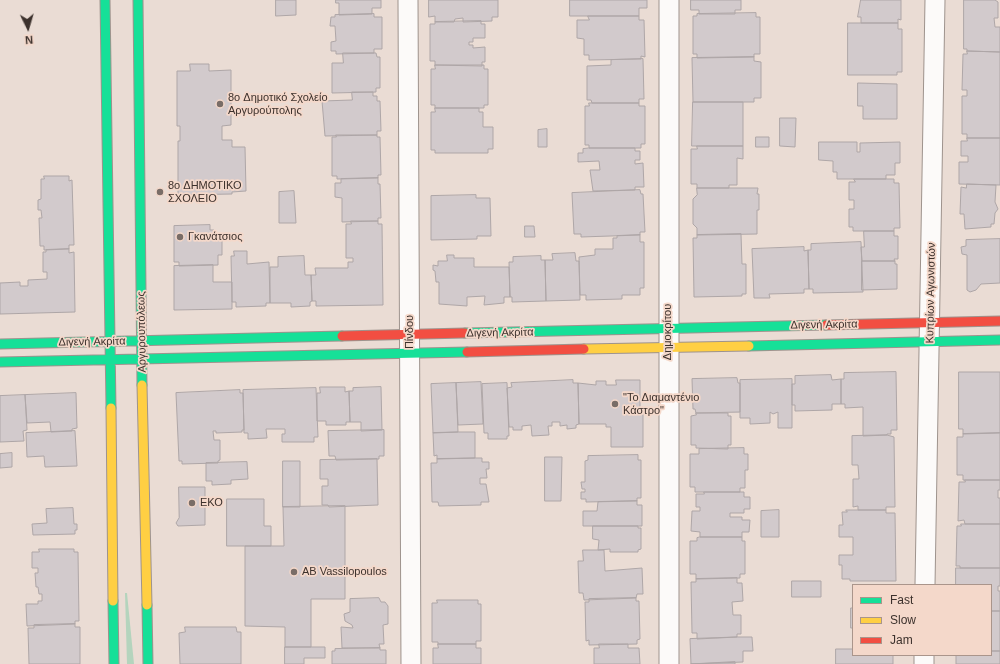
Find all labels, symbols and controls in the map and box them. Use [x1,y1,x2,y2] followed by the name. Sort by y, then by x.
[8,8,48,48] north arrow
[25,34,34,46] text: N
[228,91,328,117] place label: 8ο Δημοτικό Σχολείο Αργυρούπολης
[215,99,225,109] marker: 8ο Δημοτικό Σχολείο Αργυρούπολης
[168,179,242,205] place label: 8ο ΔΗΜΟΤΙΚΟ ΣΧΟΛΕΙΟ
[155,187,165,197] marker: 8ο ΔΗΜΟΤΙΚΟ ΣΧΟΛΕΙΟ
[188,230,242,244] place label: Γκανάτσιος
[175,232,185,242] marker: Γκανάτσιος
[924,242,938,344] street label: Κυπρίων Αγωνιστών
[135,291,149,373] street label: Αργυρουπόλεως
[661,304,675,360] street label: Δημοκρίτου
[403,315,417,349] street label: Πίνδου
[790,318,858,332] street label: Διγενή Ακρίτα
[466,326,534,340] street label: Διγενή Ακρίτα
[58,335,126,349] street label: Διγενή Ακρίτα
[623,391,699,417] place label: "Το Διαμαντένιο Κάστρο"
[610,399,620,409] marker: "Το Διαμαντένιο Κάστρο"
[200,496,223,510] place label: ΕΚΟ
[187,498,197,508] marker: ΕΚΟ
[302,565,387,579] place label: AB Vassilopoulos
[289,567,299,577] marker: AB Vassilopoulos
[852,584,992,656] legend
[890,593,913,607] text: Fast
[890,613,916,627] text: Slow
[890,633,913,647] text: Jam

